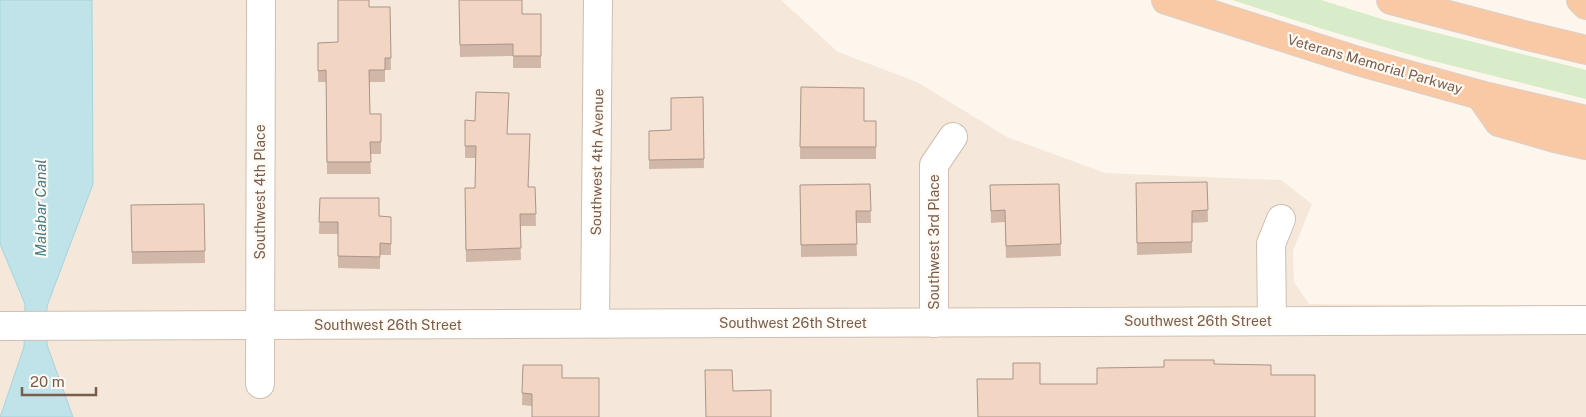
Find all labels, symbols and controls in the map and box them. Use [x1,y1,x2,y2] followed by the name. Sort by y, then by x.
[1286,31,1465,97] street label: Veterans Memorial Parkway
[588,88,606,236] street label: Southwest 4th Avenue
[252,124,268,260] street label: Southwest 4th Place
[32,159,49,257] water label: Malabar Canal
[926,174,942,310] street label: Southwest 3rd Place
[1124,313,1272,329] street label: Southwest 26th Street
[719,315,867,331] street label: Southwest 26th Street
[314,317,462,333] street label: Southwest 26th Street
[22,364,96,396] scale bar
[30,373,65,390] text: 20 m

